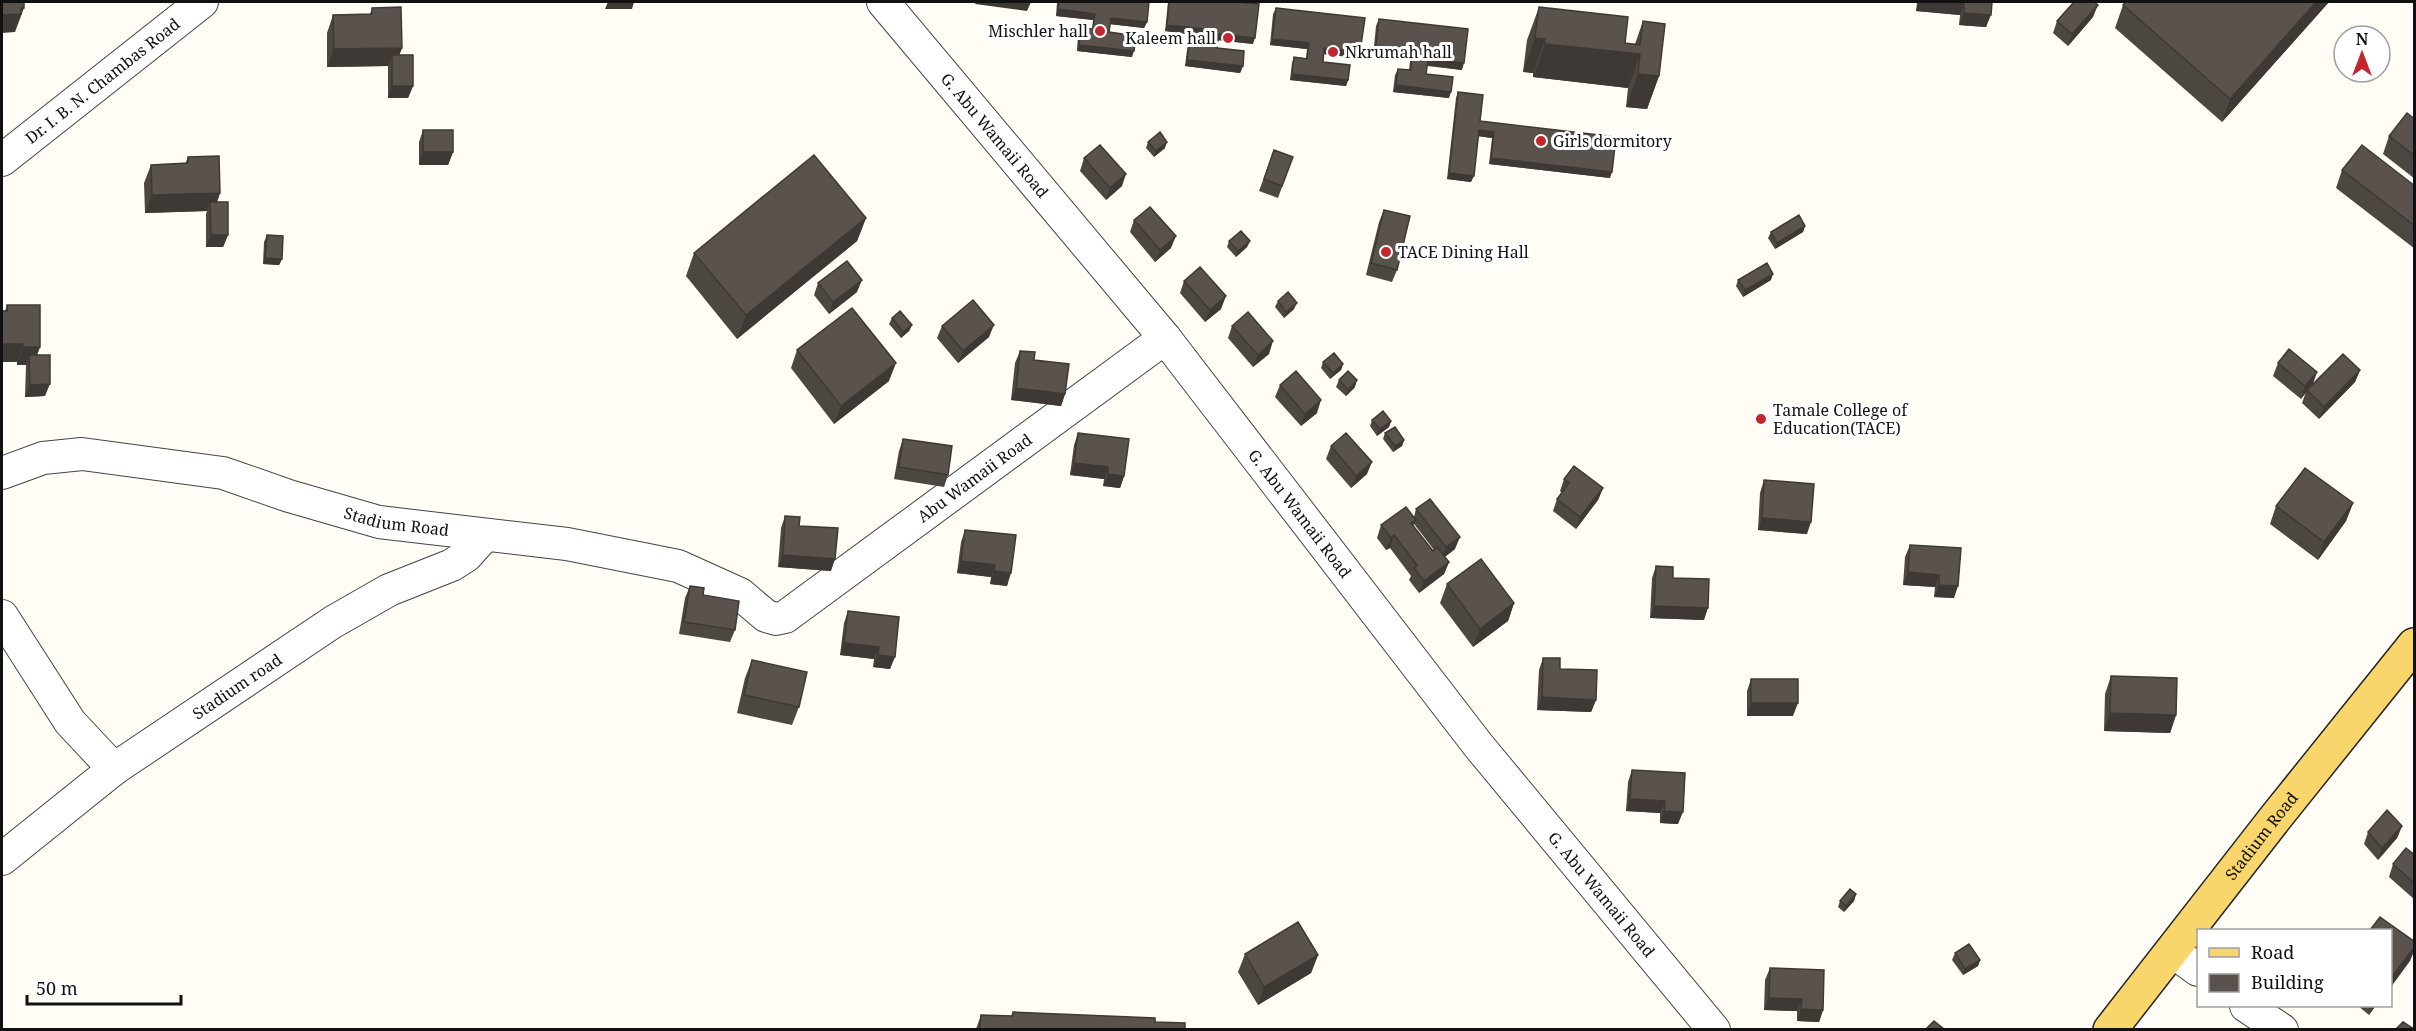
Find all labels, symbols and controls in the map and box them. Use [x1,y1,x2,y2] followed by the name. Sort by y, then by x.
[21,13,184,149] street label: Dr. I. B. N. Chambas Road
[988,20,1088,42] place label: Mischler hall
[1093,24,1107,38] marker: Mischler hall
[2332,24,2392,84] north arrow
[1125,27,1216,49] place label: Kaleem hall
[2356,28,2369,50] text: N
[1221,31,1235,45] marker: Kaleem hall
[1345,41,1452,63] place label: Nkrumah hall
[1326,45,1340,59] marker: Nkrumah hall
[936,68,1054,203] street label: G. Abu Wamaii Road
[1553,130,1673,152] place label: Girls dormitory
[1534,134,1548,148] marker: Girls dormitory
[1398,241,1529,263] place label: TACE Dining Hall
[1379,245,1393,259] marker: TACE Dining Hall
[1773,399,1909,439] place label: Tamale College of Education(TACE)
[1754,412,1768,426] marker: Tamale College of Education(TACE)
[913,428,1036,527] street label: Abu Wamaii Road
[1243,445,1357,582] street label: G. Abu Wamaii Road
[341,501,450,541] street label: Stadium Road
[188,648,286,724] street label: Stadium road
[2220,787,2303,885] street label: Stadium Road
[1543,827,1660,962] street label: G. Abu Wamaii Road
[2197,929,2392,1007] legend
[2251,940,2294,964] text: Road
[27,968,182,1006] scale bar
[2251,970,2324,994] text: Building
[36,976,78,1000] text: 50 m

